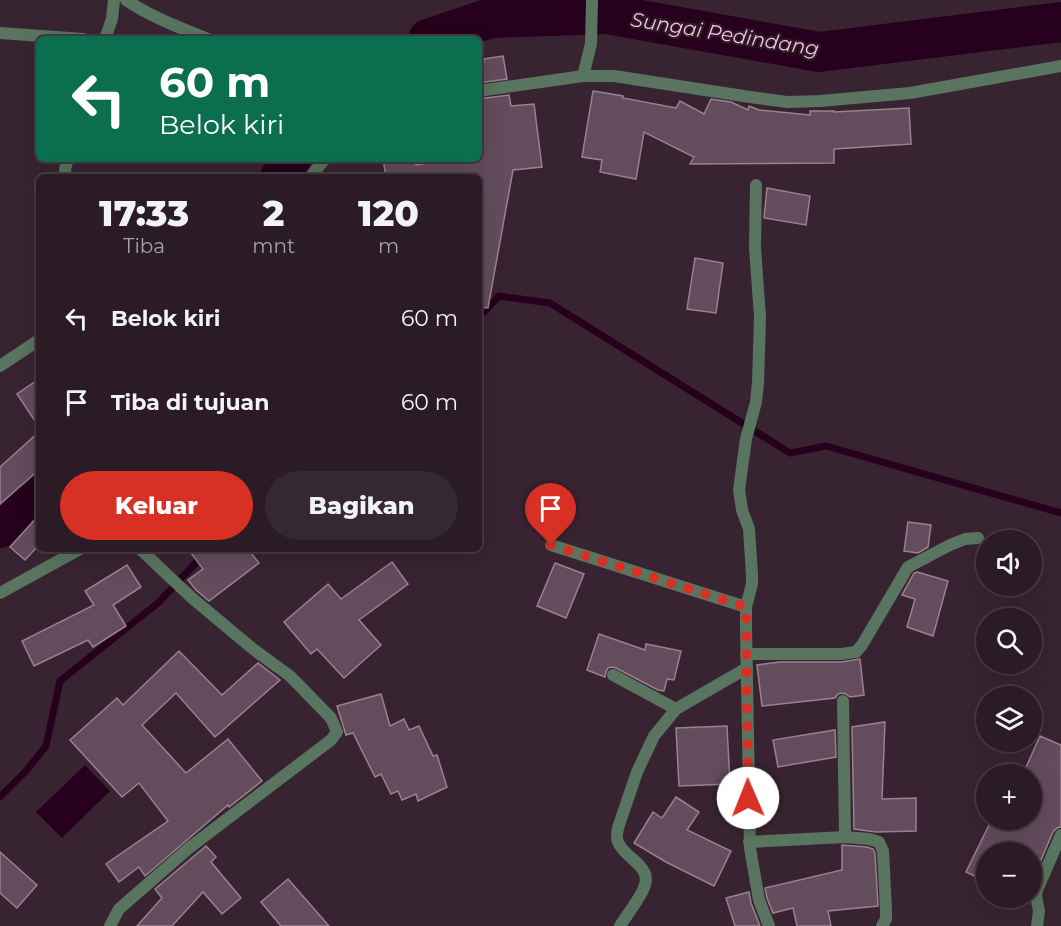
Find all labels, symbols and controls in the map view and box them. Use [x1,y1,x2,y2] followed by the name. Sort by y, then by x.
[629,7,821,61] water label: Sungai Pedindang
[159,56,270,108] text: 60 m
[60,60,138,138] icon: left
[159,108,284,141] text: Belok kiri
[99,191,189,235] text: 17:33
[263,191,284,235] text: 2
[358,191,419,235] text: 120
[123,234,165,258] text: Tiba
[252,234,295,258] text: mnt
[378,234,399,258] text: m
[60,302,93,335] icon: left
[111,305,220,332] text: Belok kiri
[401,305,458,332] text: 60 m
[60,386,93,419] icon: arrive
[111,389,269,416] text: Tiba di tujuan
[401,389,458,416] text: 60 m
[60,471,253,540] button: Keluar
[265,471,458,540] button: Bagikan
[525,483,576,545] pin
[534,492,567,525] icon: arrive
[976,530,1042,908] map controls
[976,530,1042,596] button: sound
[976,608,1042,674] button: search
[976,686,1042,752] button: layers
[976,764,1042,830] button: +
[716,766,780,830] position arrow
[976,842,1042,908] button: −

